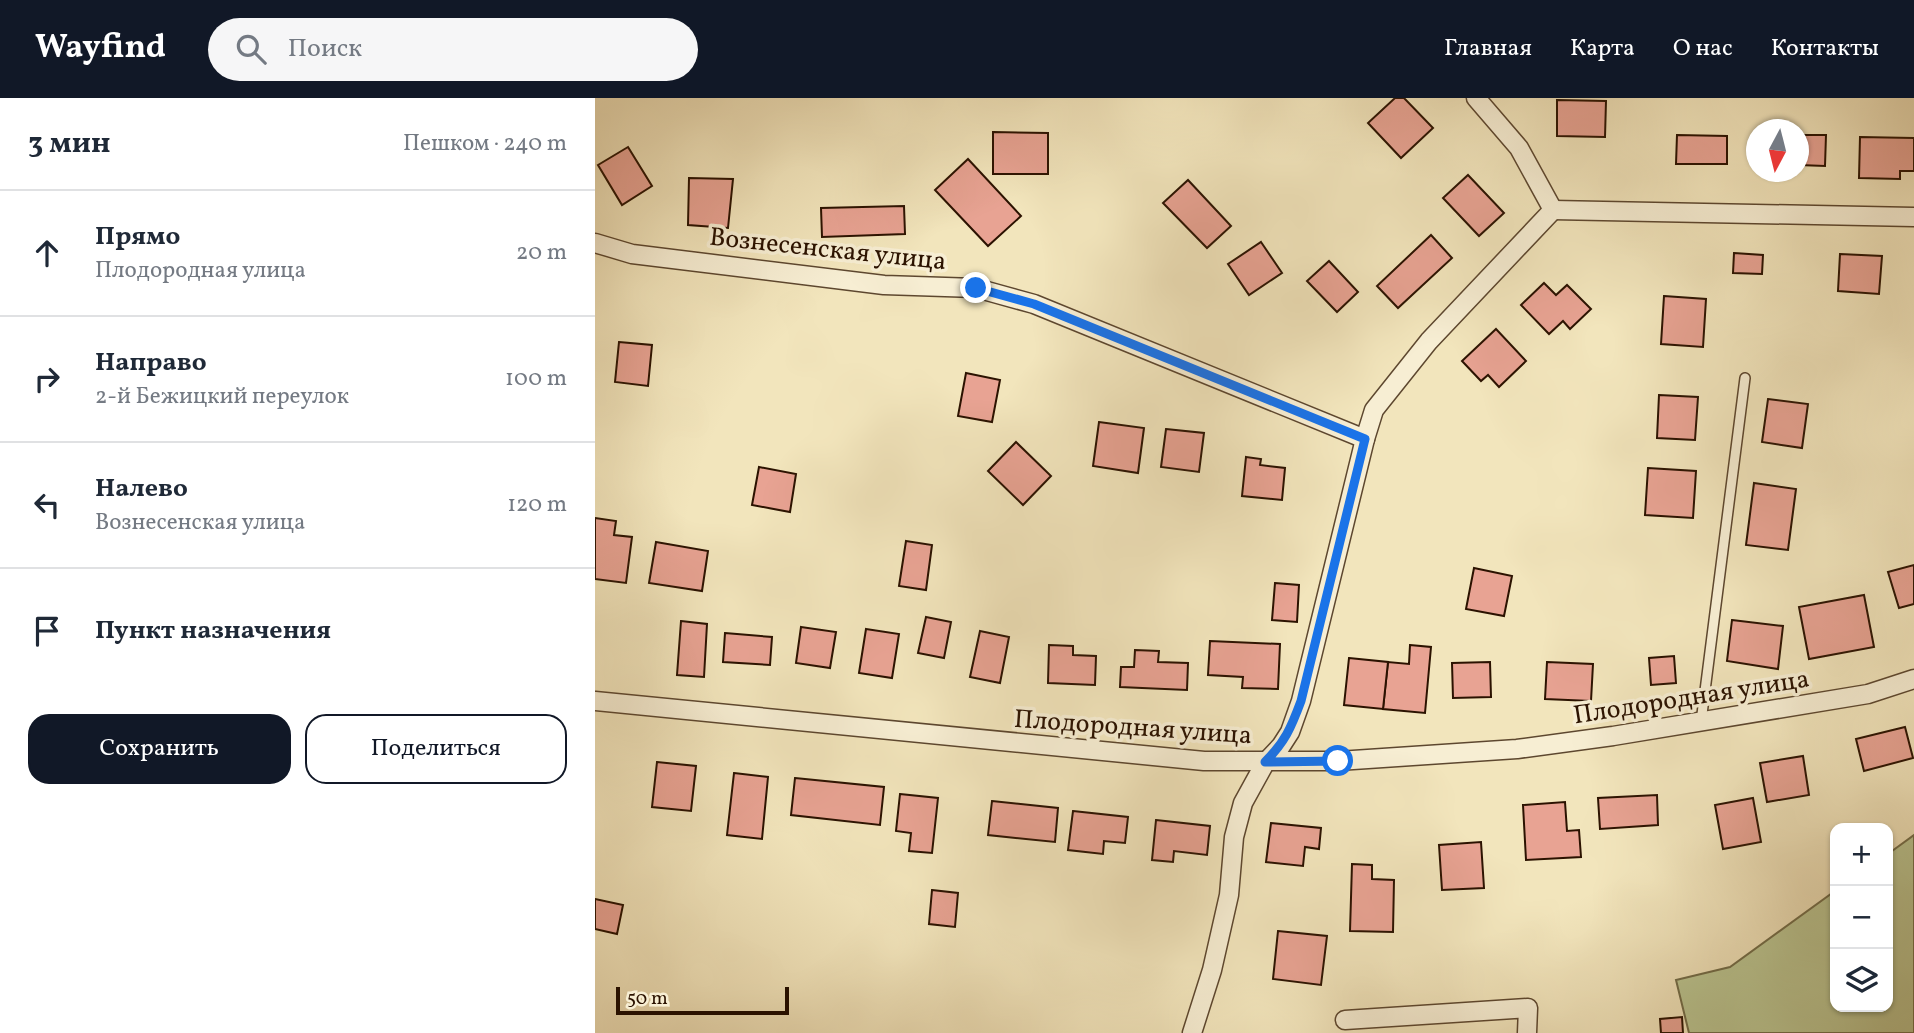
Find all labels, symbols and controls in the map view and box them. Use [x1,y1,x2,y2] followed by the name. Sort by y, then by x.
[208,18,698,81] search box
[35,26,166,72] text: Wayfind
[232,30,270,68] icon: search
[288,31,362,67] text: Поиск
[1444,32,1532,66] text: Главная
[1570,32,1635,66] text: Карта
[1673,32,1733,66] text: О нас
[1771,32,1879,66] text: Контакты
[1746,119,1809,182] north arrow
[28,123,111,165] text: 3 мин
[403,128,567,160] text: Пешком · 240 m
[95,219,180,255] text: Прямо
[708,220,948,280] street label: Вознесенская улица
[28,234,66,272] icon: ahead
[516,237,567,269] text: 20 m
[95,255,306,287] text: Плодородная улица
[960,272,991,303] route end
[95,345,207,381] text: Направо
[28,360,66,398] icon: right
[505,363,567,395] text: 100 m
[95,381,349,413] text: 2-й Бежицкий переулок
[95,471,188,507] text: Налево
[28,486,66,524] icon: left
[507,489,567,521] text: 120 m
[95,507,306,539] text: Вознесенская улица
[28,612,66,650] icon: arrive
[95,613,331,649] text: Пункт назначения
[1571,662,1812,734] street label: Плодородная улица
[1013,702,1253,754] street label: Плодородная улица
[28,714,291,784] button: Сохранить
[305,714,567,784] button: Поделиться
[1322,745,1353,776] route start
[1830,823,1893,1012] map controls
[1830,823,1893,886] button: +
[1830,886,1893,949] button: −
[1830,949,1893,1012] button: layers
[616,984,789,1016] scale bar
[627,986,668,1012] text: 50 m

